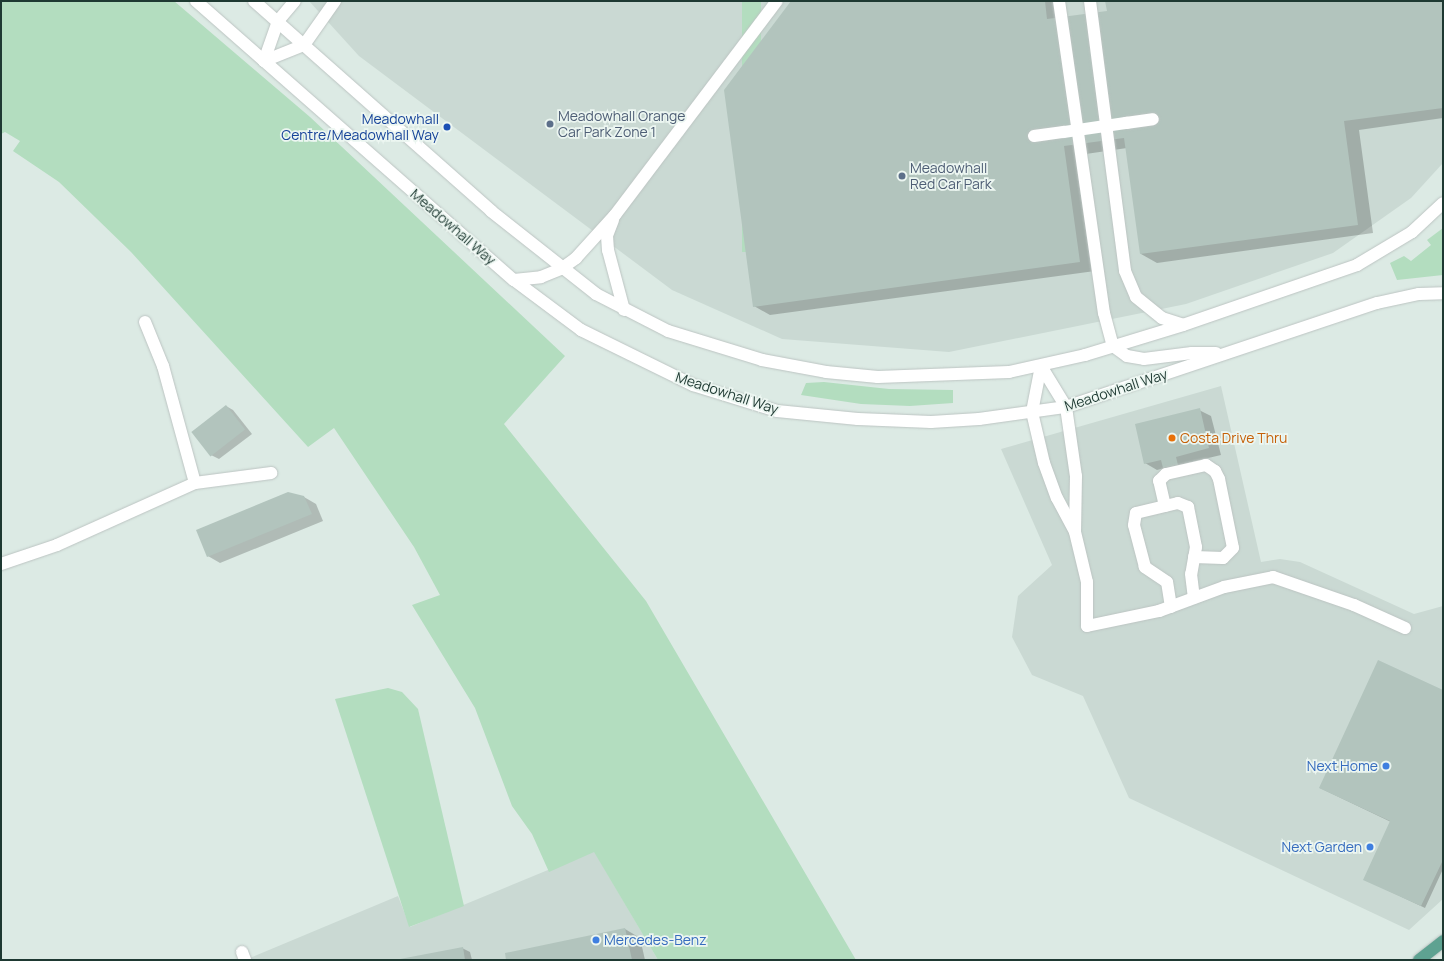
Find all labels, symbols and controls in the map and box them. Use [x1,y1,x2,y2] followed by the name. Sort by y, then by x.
[558,108,686,140] place label: Meadowhall Orange Car Park Zone 1
[281,111,439,144] place label: Meadowhall Centre/Meadowhall Way
[545,119,555,129] marker: Meadowhall Orange Car Park Zone 1
[442,122,452,132] marker: Meadowhall Centre/Meadowhall Way
[910,160,992,192] place label: Meadowhall Red Car Park
[897,171,907,181] marker: Meadowhall Red Car Park
[407,185,499,269] street label: Meadowhall Way
[1062,365,1170,415] street label: Meadowhall Way
[673,368,781,418] street label: Meadowhall Way
[1180,430,1287,446] place label: Costa Drive Thru
[1167,433,1177,443] marker: Costa Drive Thru
[1307,758,1378,774] place label: Next Home
[1381,761,1391,771] marker: Next Home
[1282,839,1362,855] place label: Next Garden
[1365,842,1375,852] marker: Next Garden
[604,932,707,948] place label: Mercedes-Benz
[591,935,601,945] marker: Mercedes-Benz

